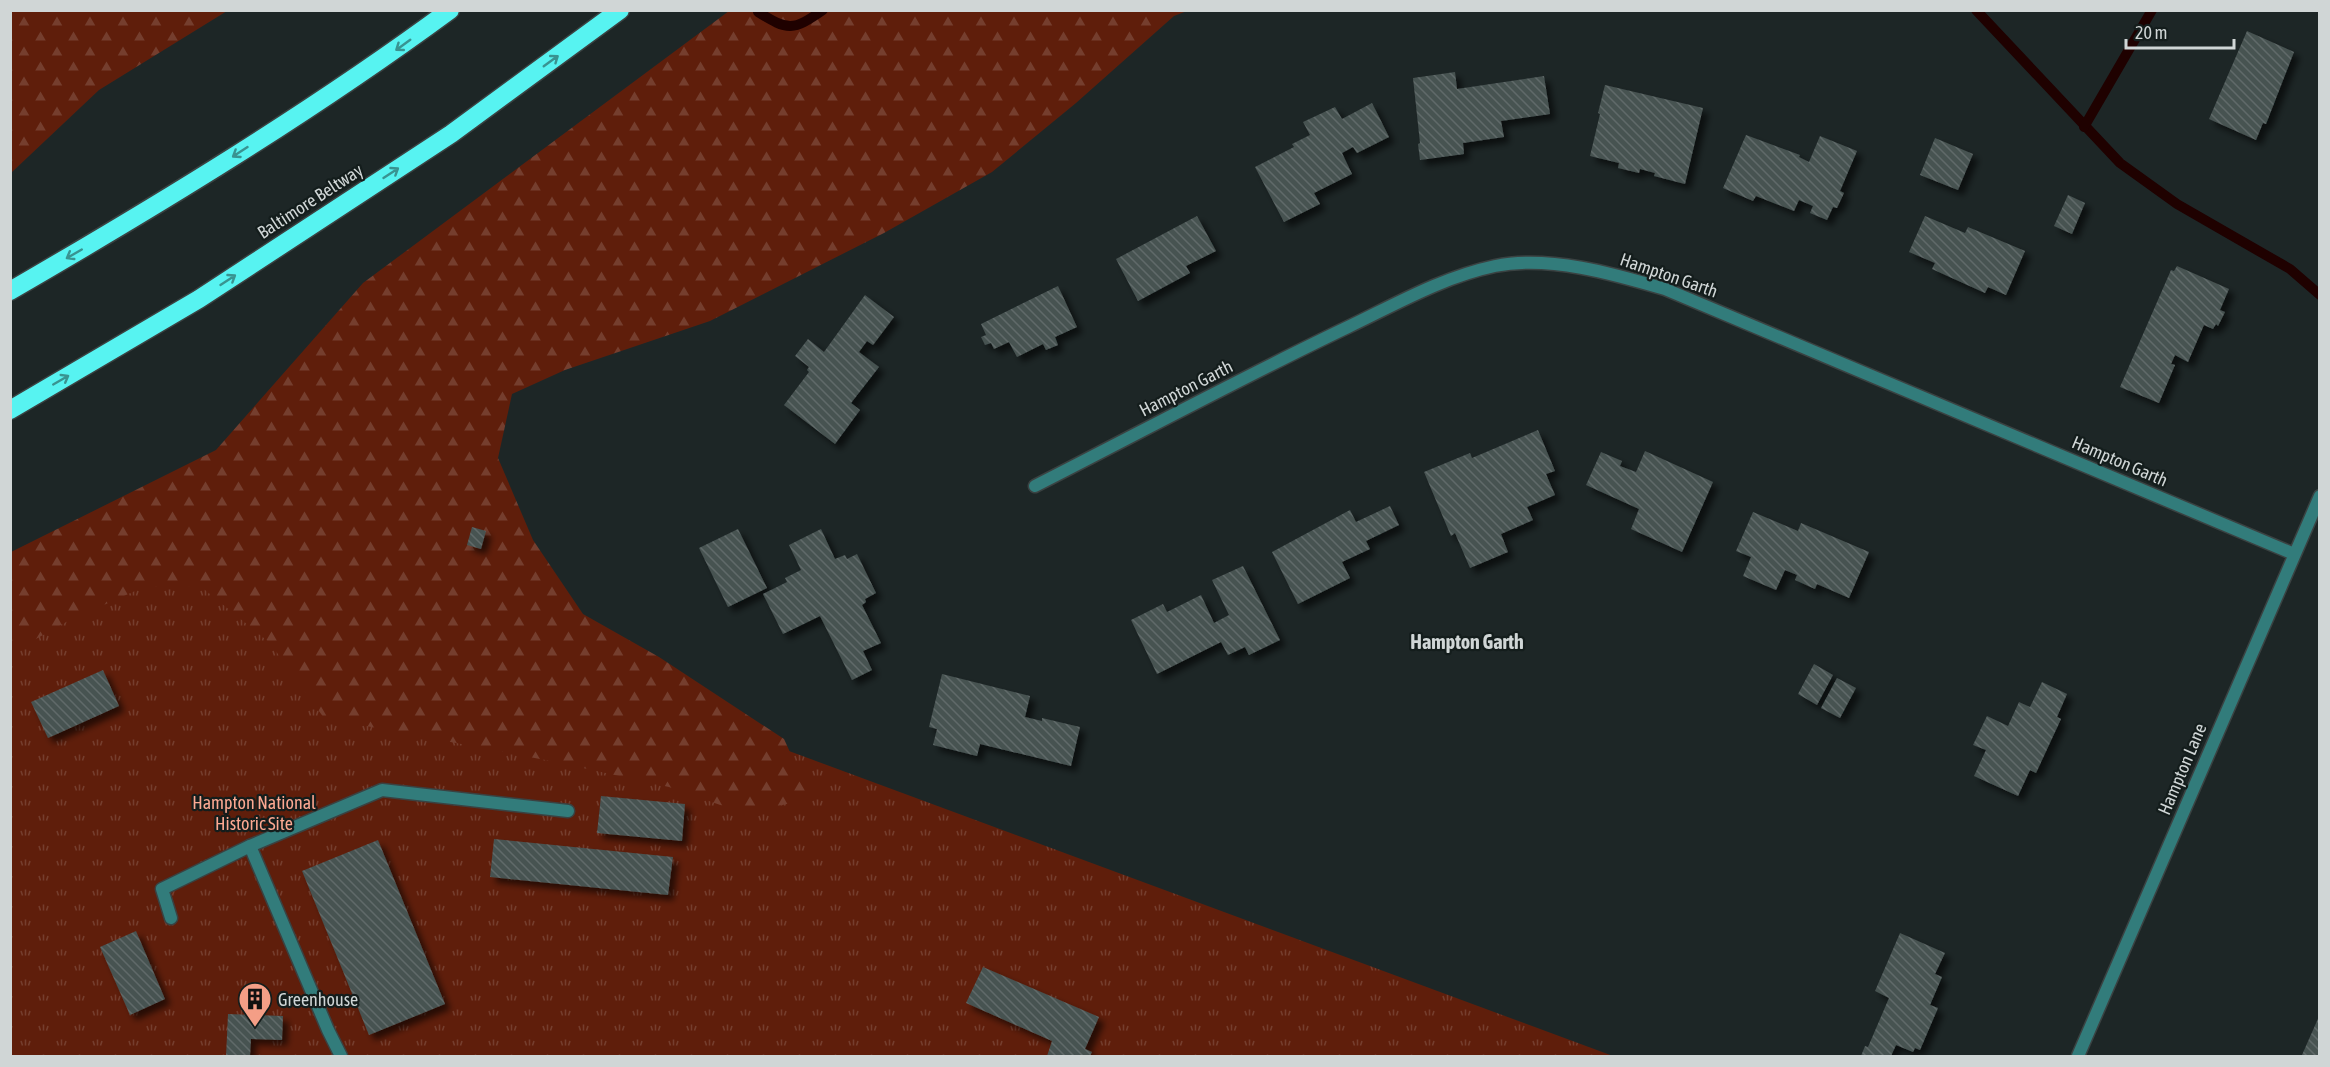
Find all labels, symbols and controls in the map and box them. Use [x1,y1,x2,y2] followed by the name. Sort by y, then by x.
[2126,12,2234,50] scale bar
[2135,22,2167,43] text: 20 m
[395,39,411,51] one-way arrow
[542,55,558,67] one-way arrow
[231,145,248,158] one-way arrow
[253,159,367,243] street label: Baltimore Beltway
[383,167,399,179] one-way arrow
[1617,248,1721,302] street label: Hampton Garth
[66,249,83,261] one-way arrow
[219,274,236,286] one-way arrow
[1136,356,1236,420] street label: Hampton Garth
[52,374,69,386] one-way arrow
[2069,431,2171,491] street label: Hampton Garth
[1410,630,1524,653] district label: Hampton Garth
[2153,720,2211,818] street label: Hampton Lane
[192,792,316,834] park label: Hampton National Historic Site
[237,981,273,1028] building icon: Greenhouse
[278,989,358,1010] place label: Greenhouse

